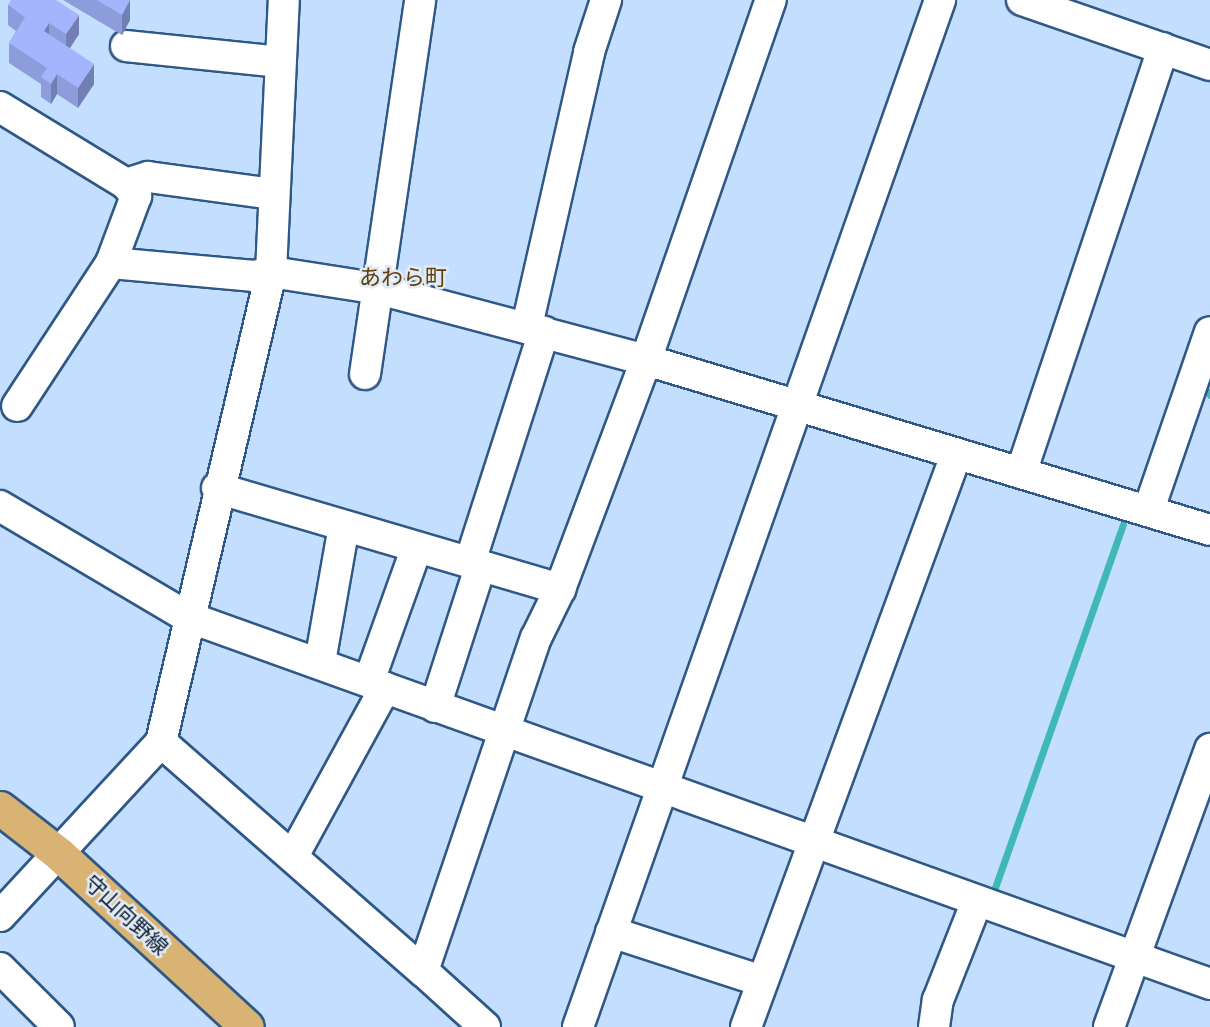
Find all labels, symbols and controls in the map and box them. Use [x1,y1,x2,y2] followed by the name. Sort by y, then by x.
[359,265,447,291] district label: あわら町
[79,870,173,960] street label: 守山向野線

